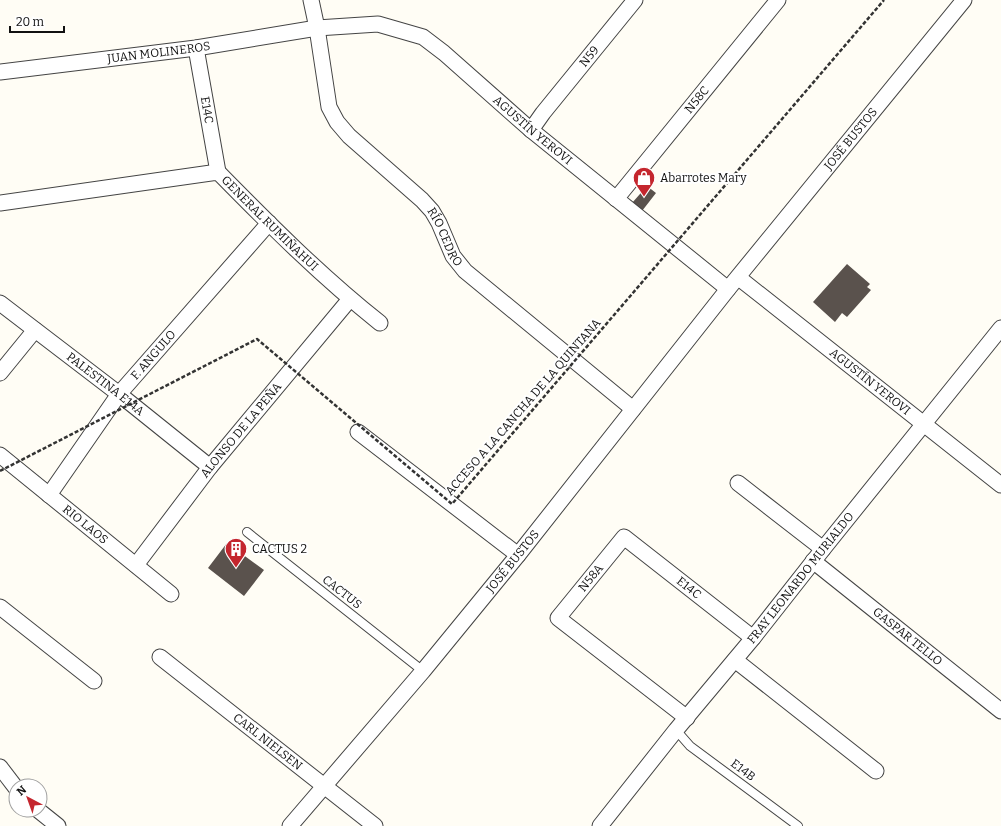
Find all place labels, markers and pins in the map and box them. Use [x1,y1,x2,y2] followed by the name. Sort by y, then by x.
[631,165,657,198] shop icon: Abarrotes Mary
[660,171,747,185] place label: Abarrotes Mary
[223,536,249,569] building icon: CACTUS 2
[252,542,307,556] place label: CACTUS 2

